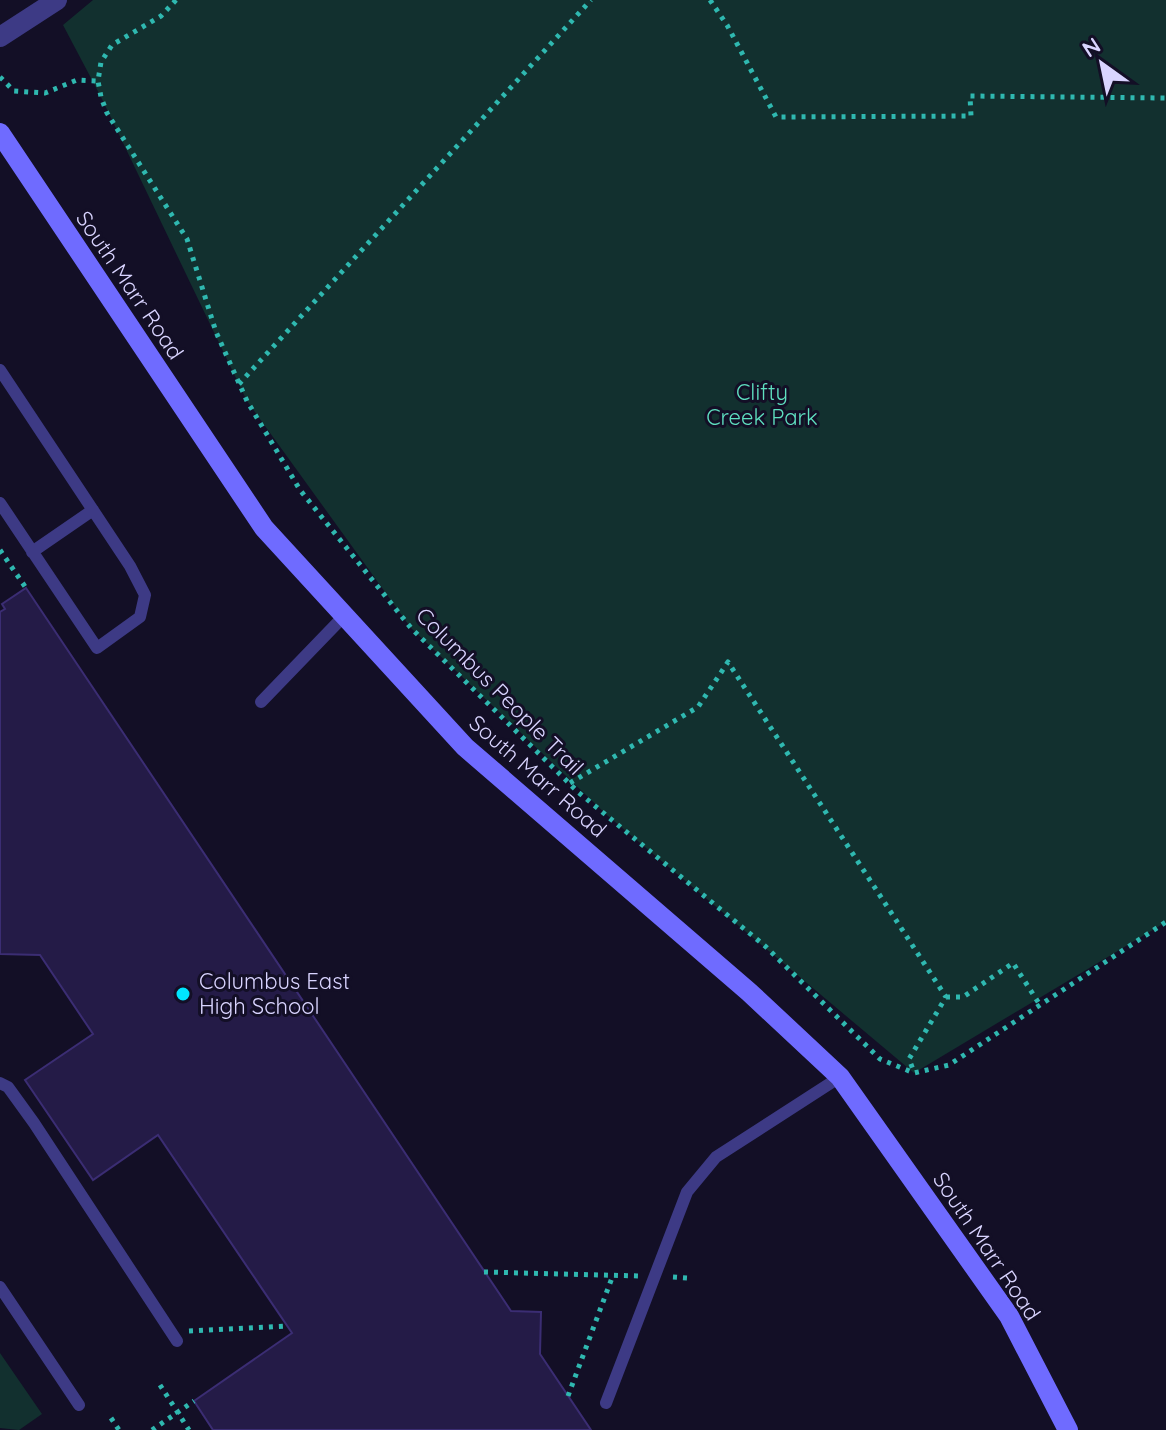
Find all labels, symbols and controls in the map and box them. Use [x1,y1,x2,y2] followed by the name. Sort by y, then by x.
[1062,24,1142,104] north arrow
[1077,31,1106,63] text: N
[70,205,190,365] street label: South Marr Road
[706,378,818,431] park label: Clifty Creek Park
[410,601,590,781] street label: Columbus People Trail
[463,709,613,843] street label: South Marr Road
[199,967,350,1020] place label: Columbus East High School
[174,985,192,1003] marker: Columbus East High School
[927,1166,1047,1326] street label: South Marr Road

